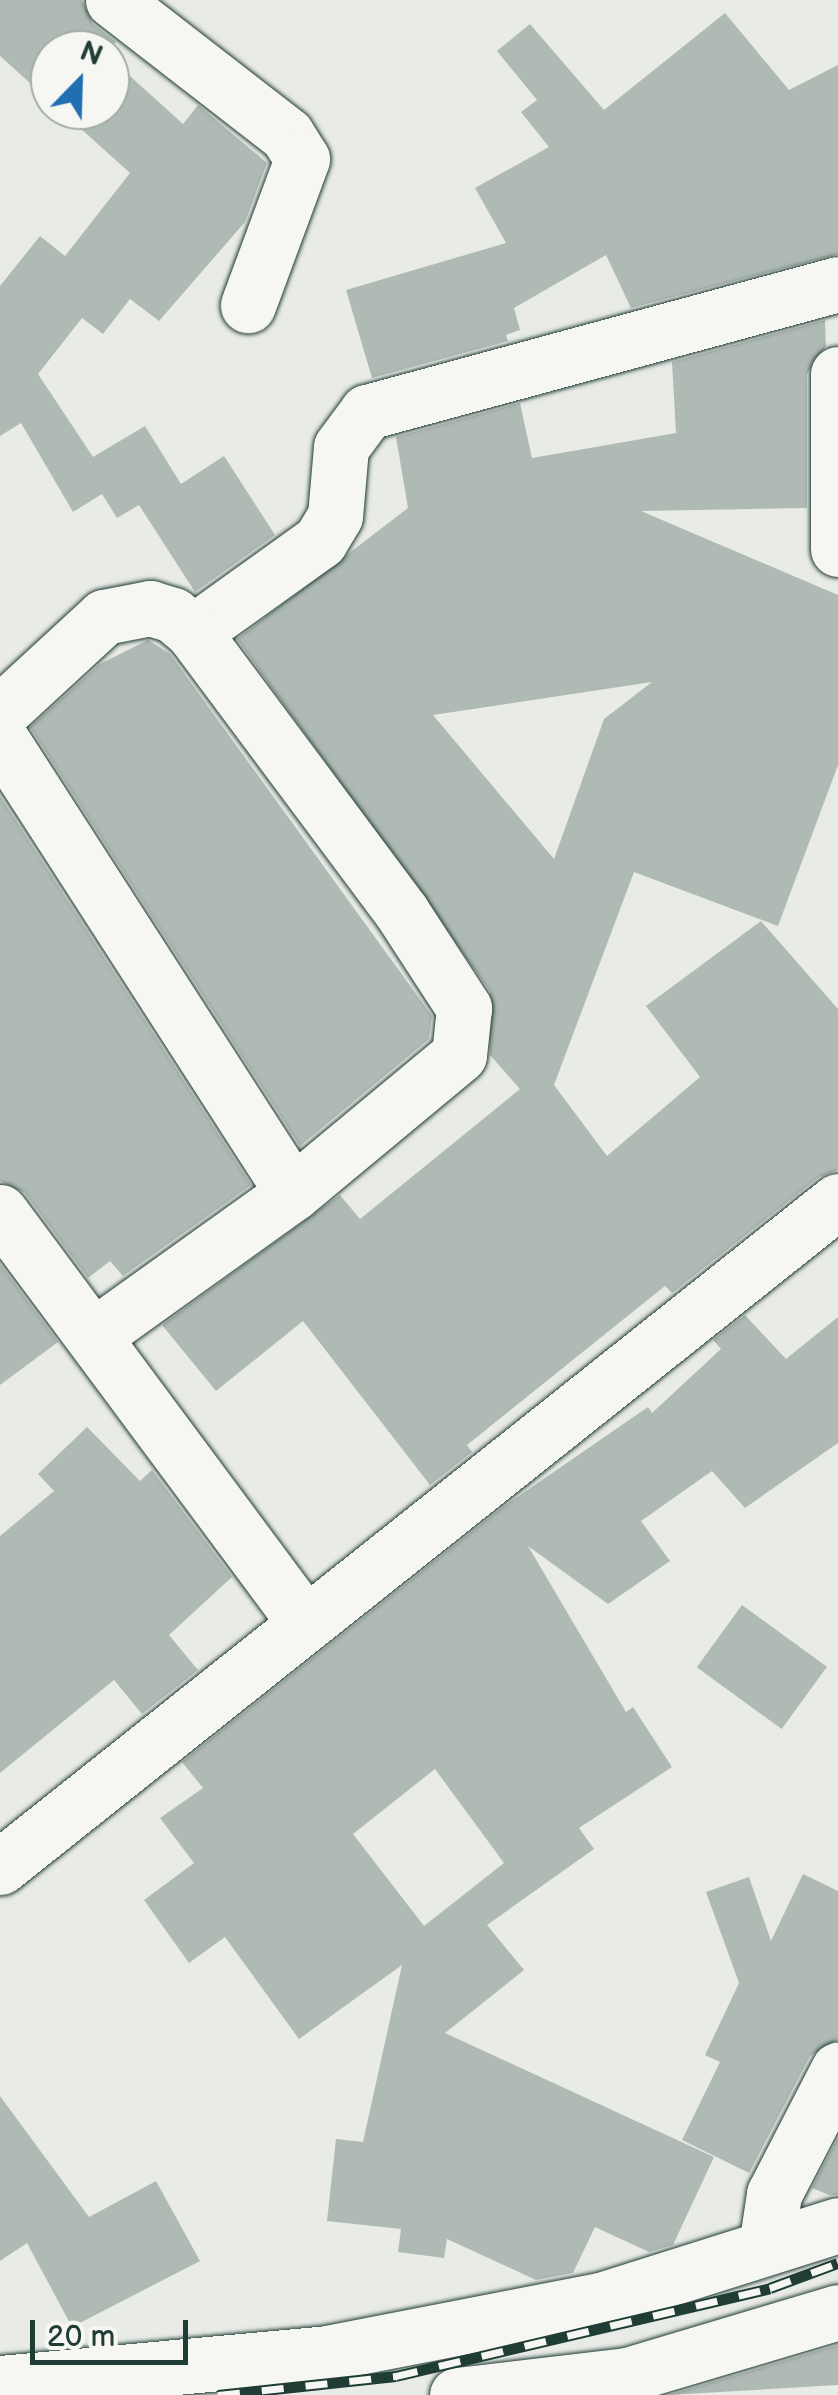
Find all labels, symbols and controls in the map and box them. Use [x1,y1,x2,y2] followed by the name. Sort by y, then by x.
[30,30,130,130] north arrow
[75,34,107,73] text: N
[35,2300,192,2362] scale bar
[47,2319,115,2355] text: 20 m

